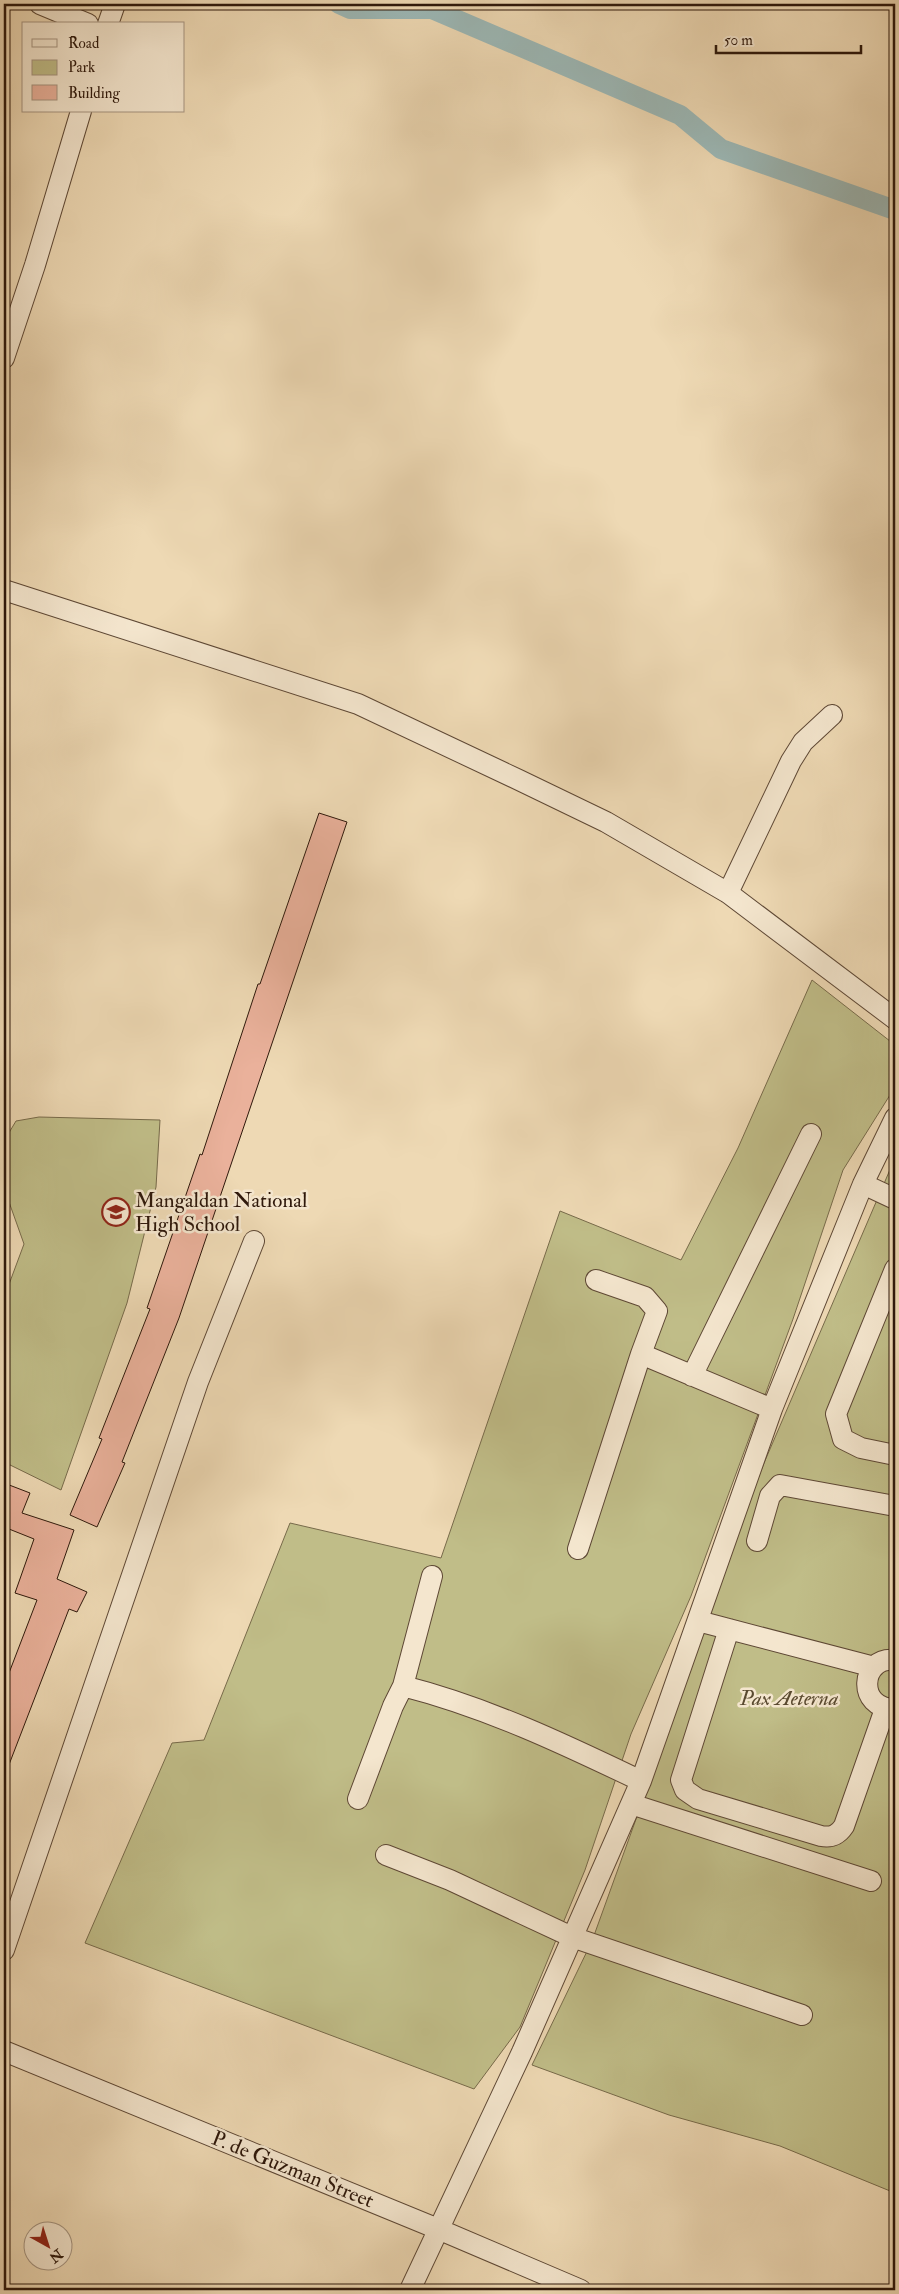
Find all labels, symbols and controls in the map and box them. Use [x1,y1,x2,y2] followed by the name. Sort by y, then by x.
[22,22,185,112] legend
[716,22,862,54] scale bar
[724,31,753,50] text: 50 m
[68,34,100,53] text: Road
[68,58,95,77] text: Park
[68,84,120,103] text: Building
[135,1187,308,1238] place label: Mangaldan National High School
[101,1197,131,1227] school or university icon: Mangaldan National High School
[739,1685,839,1712] park label: Pax Aeterna
[208,2125,378,2214] street label: P. de Guzman Street
[22,2222,72,2272] north arrow
[45,2245,67,2267] text: N

